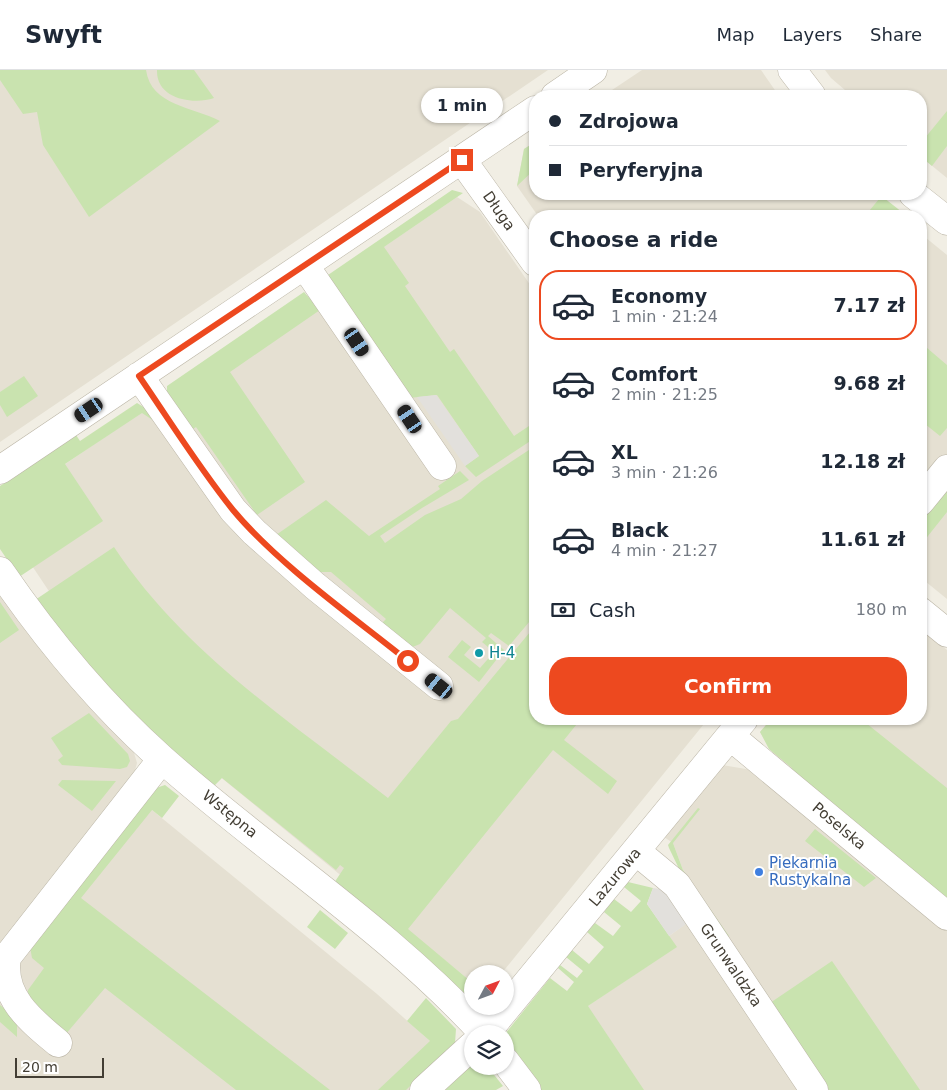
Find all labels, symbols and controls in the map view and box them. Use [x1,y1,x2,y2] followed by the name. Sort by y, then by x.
[25,21,102,49] text: Swyft
[716,24,754,45] text: Map
[782,24,842,45] text: Layers
[870,24,922,45] text: Share
[421,88,503,122] callout: 1 min
[437,96,487,115] text: 1 min
[579,110,679,132] text: Zdrojowa
[451,149,473,171] route end
[579,159,703,181] text: Peryferyjna
[479,188,519,234] street label: Długa
[549,227,718,252] text: Choose a ride
[551,283,596,328] icon: car
[611,285,707,307] text: Economy
[833,294,905,316] text: 7.17 zł
[611,307,718,326] text: 1 min · 21:24
[342,325,371,359] car
[551,361,596,406] icon: car
[611,363,698,385] text: Comfort
[833,372,905,394] text: 9.68 zł
[611,385,718,404] text: 2 min · 21:25
[72,395,105,425] car
[395,402,424,436] car
[551,439,596,484] icon: car
[611,441,638,463] text: XL
[820,450,905,472] text: 12.18 zł
[611,463,718,482] text: 3 min · 21:26
[551,517,596,562] icon: car
[611,519,669,541] text: Black
[820,528,905,550] text: 11.61 zł
[611,541,718,560] text: 4 min · 21:27
[549,596,577,624] icon: cash
[589,599,636,621] text: Cash
[856,600,907,619] text: 180 m
[489,644,515,662] place label: H-4
[473,647,485,659] marker: H-4
[397,650,419,672] route start
[549,657,907,715] button: Confirm
[422,671,455,701] car
[199,786,261,842] street label: Wstępna
[809,798,869,854] street label: Poselska
[585,844,645,910] street label: Lazurowa
[769,854,851,889] place label: Piekarnia Rustykalna
[753,866,765,878] marker: Piekarnia Rustykalna
[696,920,766,1010] street label: Grunwaldzka
[464,965,514,1015] north arrow
[464,965,514,1075] map controls
[464,1025,514,1075] button: layers
[15,1055,104,1078] scale bar
[22,1059,58,1075] text: 20 m

